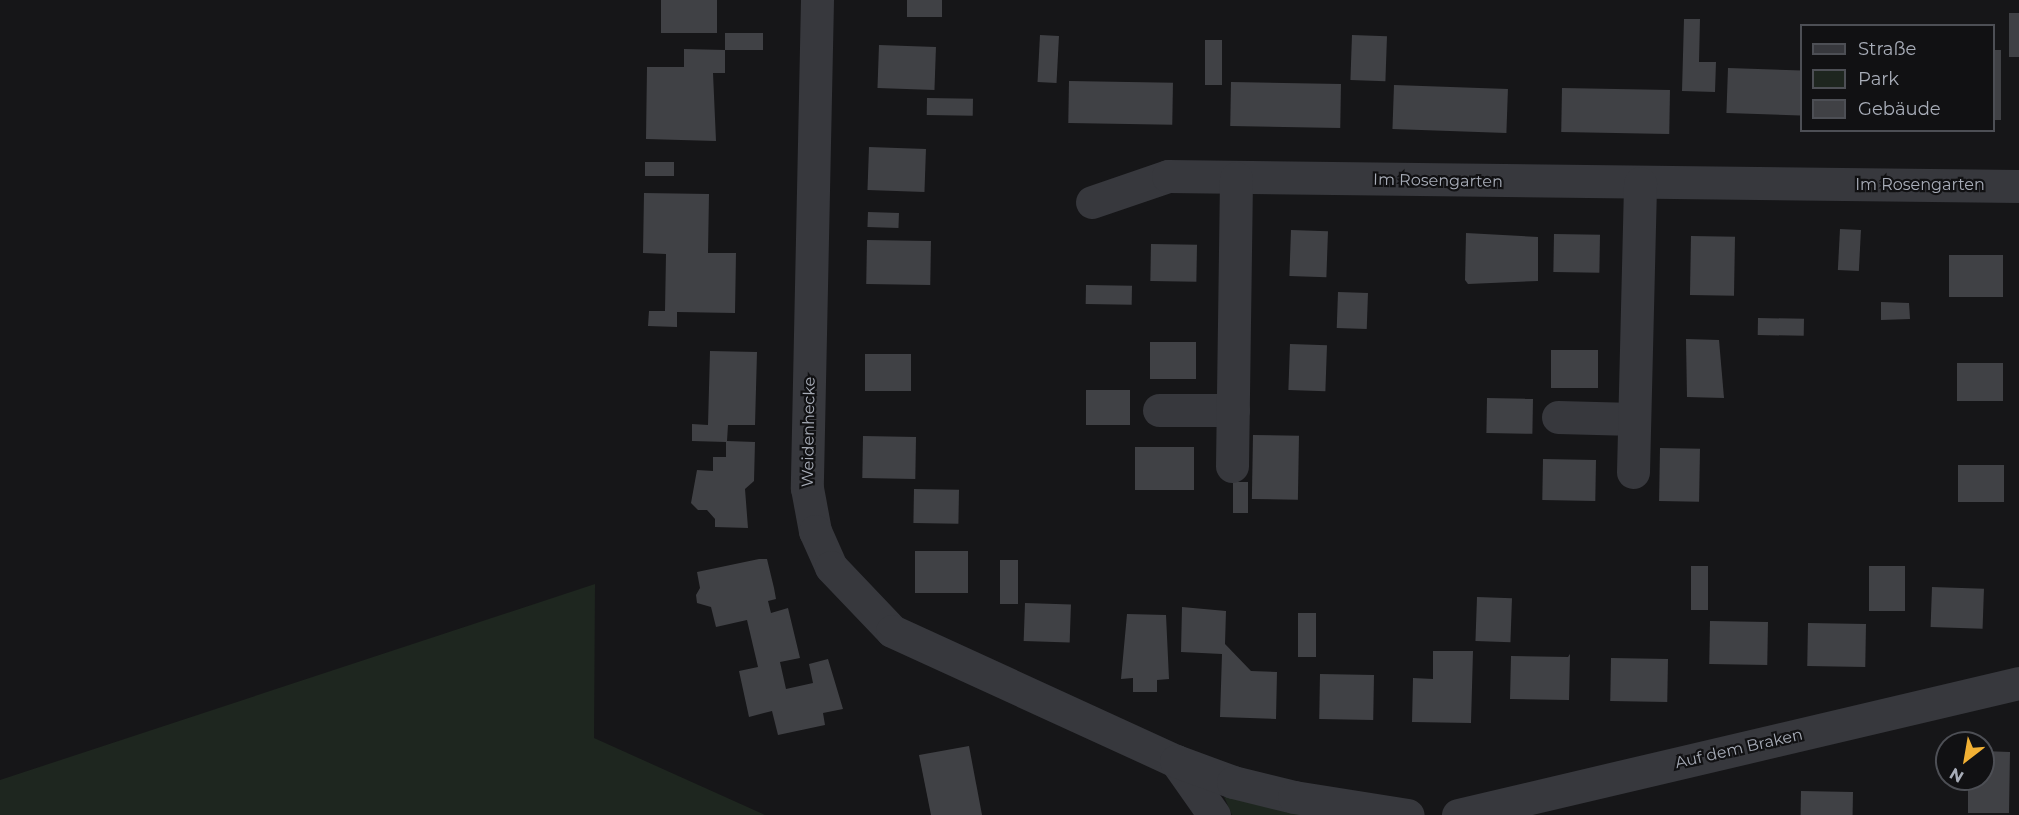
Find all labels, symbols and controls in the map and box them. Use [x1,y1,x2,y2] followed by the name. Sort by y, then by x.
[1800,24,1995,132] legend
[1858,38,1916,60] text: Straße
[1858,68,1899,90] text: Park
[1858,98,1941,120] text: Gebäude
[1373,170,1503,192] street label: Im Rosengarten
[1855,175,1985,195] street label: Im Rosengarten
[798,377,820,487] street label: Weidenhecke
[1673,725,1805,773] street label: Auf dem Braken
[1935,731,1995,791] north arrow
[1946,764,1967,787] text: N

